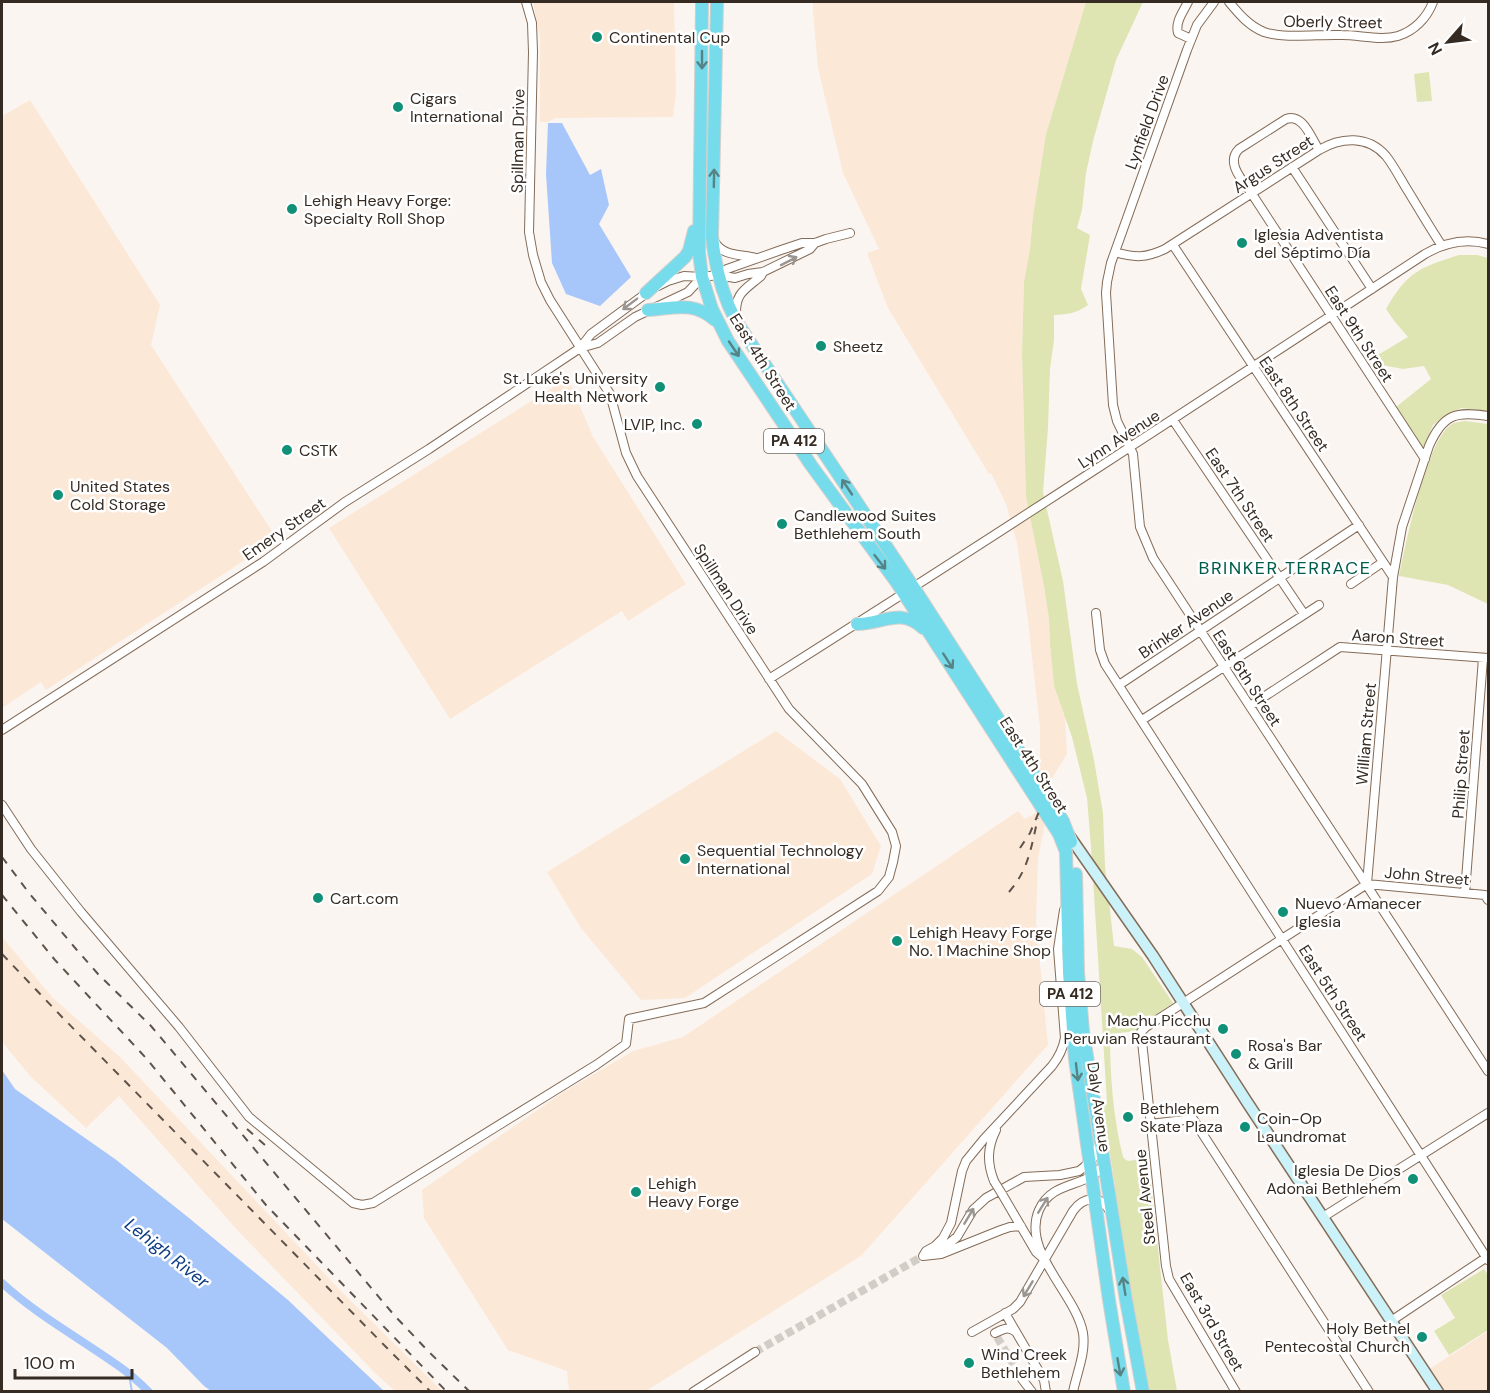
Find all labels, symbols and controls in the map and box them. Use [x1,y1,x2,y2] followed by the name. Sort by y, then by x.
[1283,11,1383,33] street label: Oberly Street
[1418,12,1478,72] north arrow
[609,27,730,48] place label: Continental Cup
[590,30,604,44] marker: Continental Cup
[1423,39,1447,59] text: N
[696,49,708,69] one-way arrow
[1120,72,1174,172] street label: Lynfield Drive
[410,88,503,127] place label: Cigars International
[507,89,529,193] street label: Spillman Drive
[391,100,405,114] marker: Cigars International
[1229,130,1317,198] street label: Argus Street
[708,168,719,188] one-way arrow
[304,190,451,229] place label: Lehigh Heavy Forge: Specialty Roll Shop
[285,202,299,216] marker: Lehigh Heavy Forge: Specialty Roll Shop
[1254,224,1383,263] place label: Iglesia Adventista del Séptimo Día
[1235,236,1249,250] marker: Iglesia Adventista del Séptimo Día
[779,254,797,266] one-way arrow
[1320,282,1398,386] street label: East 9th Street
[622,298,638,311] one-way arrow
[725,309,801,415] street label: East 4th Street
[833,336,883,357] place label: Sheetz
[814,339,828,353] marker: Sheetz
[728,341,740,357] one-way arrow
[1254,352,1334,456] street label: East 8th Street
[503,368,648,407] place label: St. Luke's University Health Network
[653,380,667,394] marker: St. Luke's University Health Network
[1074,405,1164,473] street label: Lynn Avenue
[624,414,685,435] place label: LVIP, Inc.
[690,417,704,431] marker: LVIP, Inc.
[764,429,824,453] road number: PA 412
[299,440,338,461] place label: CSTK
[280,443,294,457] marker: CSTK
[1201,444,1279,546] street label: East 7th Street
[70,476,170,515] place label: United States Cold Storage
[840,479,852,496] one-way arrow
[51,488,65,502] marker: United States Cold Storage
[238,493,330,565] street label: Emery Street
[794,505,936,544] place label: Candlewood Suites Bethlehem South
[775,517,789,531] marker: Candlewood Suites Bethlehem South
[689,539,763,639] street label: Spillman Drive
[874,554,887,570] one-way arrow
[1199,556,1371,580] district label: BRINKER TERRACE
[1135,585,1237,663] street label: Brinker Avenue
[1351,624,1445,652] street label: Aaron Street
[1208,626,1286,730] street label: East 6th Street
[942,652,954,669] one-way arrow
[1351,682,1381,786] street label: William Street
[995,713,1073,817] street label: East 4th Street
[1447,729,1475,819] street label: Philip Street
[697,840,864,879] place label: Sequential Technology International
[678,852,692,866] marker: Sequential Technology International
[1383,862,1471,890] street label: John Street
[330,888,398,909] place label: Cart.com
[311,891,325,905] marker: Cart.com
[1295,893,1422,932] place label: Nuevo Amanecer Iglesia
[1276,905,1290,919] marker: Nuevo Amanecer Iglesia
[909,922,1053,961] place label: Lehigh Heavy Forge No. 1 Machine Shop
[890,934,904,948] marker: Lehigh Heavy Forge No. 1 Machine Shop
[1294,941,1372,1045] street label: East 5th Street
[1040,982,1100,1006] road number: PA 412
[1064,1010,1211,1049] place label: Machu Picchu Peruvian Restaurant
[1216,1022,1230,1036] marker: Machu Picchu Peruvian Restaurant
[1248,1035,1322,1074] place label: Rosa's Bar & Grill
[1229,1047,1243,1061] marker: Rosa's Bar & Grill
[1072,1061,1083,1081] one-way arrow
[1082,1061,1116,1153] street label: Daly Avenue
[1140,1098,1223,1137] place label: Bethlehem Skate Plaza
[1257,1108,1347,1147] place label: Coin-Op Laundromat
[1121,1110,1135,1124] marker: Bethlehem Skate Plaza
[1238,1120,1252,1134] marker: Coin-Op Laundromat
[1130,1148,1160,1246] street label: Steel Avenue
[1266,1160,1401,1199] place label: Iglesia De Dios Adonai Bethlehem
[1406,1172,1420,1186] marker: Iglesia De Dios Adonai Bethlehem
[648,1173,739,1212] place label: Lehigh Heavy Forge
[629,1185,643,1199] marker: Lehigh Heavy Forge
[1038,1197,1050,1214] one-way arrow
[963,1208,976,1225] one-way arrow
[120,1212,215,1294] water label: Lehigh River
[1175,1269,1249,1375] street label: East 3rd Street
[1118,1277,1129,1297] one-way arrow
[1021,1280,1033,1297] one-way arrow
[1265,1318,1410,1357] place label: Holy Bethel Pentecostal Church
[1415,1330,1429,1344] marker: Holy Bethel Pentecostal Church
[15,1342,132,1380] scale bar
[981,1344,1067,1383] place label: Wind Creek Bethlehem
[24,1351,75,1375] text: 100 m
[962,1356,976,1370] marker: Wind Creek Bethlehem
[1114,1356,1125,1376] one-way arrow

